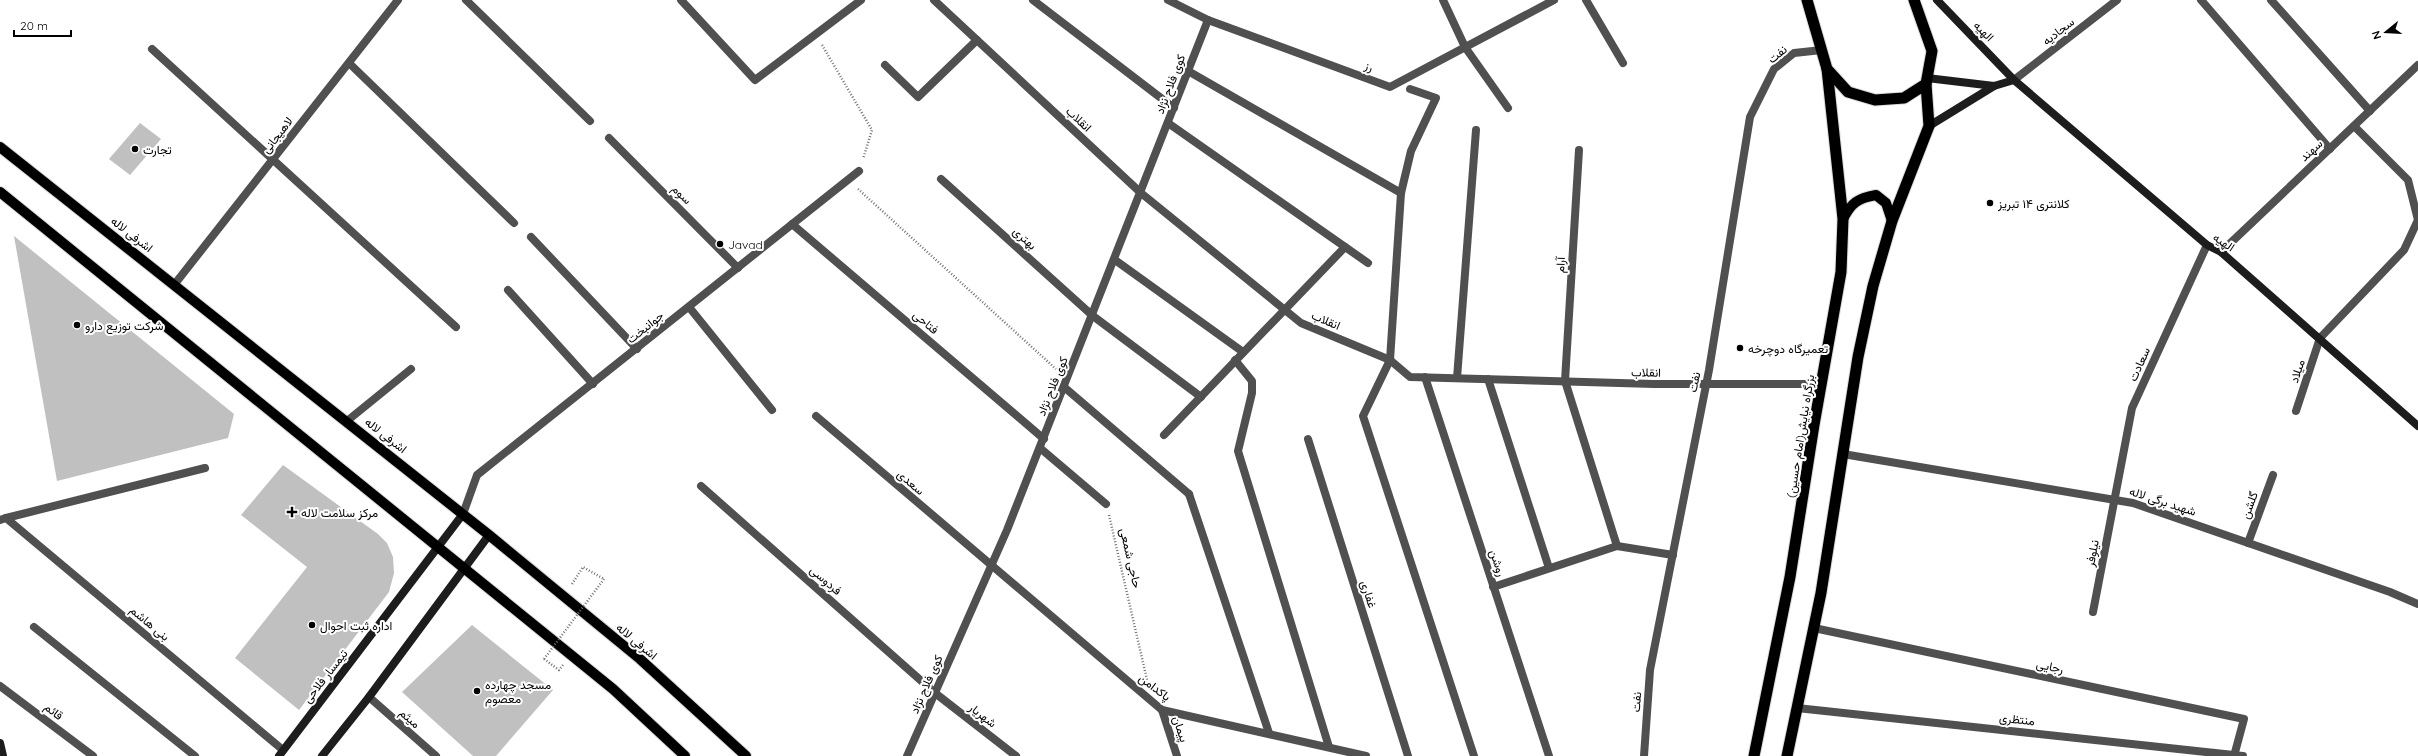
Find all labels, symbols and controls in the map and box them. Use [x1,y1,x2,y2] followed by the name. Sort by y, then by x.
[14,12,71,38] scale bar
[2366,12,2406,52] north arrow
[2039,14,2077,48] street label: سجادیه
[20,18,48,33] text: 20 m
[1970,18,1997,45] street label: الهیه
[2369,29,2384,41] text: N
[1764,42,1790,66] street label: نفت
[1152,52,1190,117] street label: کوی فلاح نژاد
[1361,57,1375,75] street label: رز
[1063,103,1095,135] street label: انقلاب
[258,114,297,157] street label: لاهیجانی
[2296,136,2326,165] street label: سهند
[143,142,172,158] place label: تجارت
[130,144,140,154] marker: تجارت
[668,181,695,208] street label: سوم
[1997,196,2070,212] place label: کلانتری ۱۴ تبریز
[1985,198,1995,208] marker: کلانتری ۱۴ تبریز
[107,213,156,256] street label: اشرفی لاله
[1009,223,1040,253] street label: بهتری
[2210,229,2238,255] street label: الهیه
[728,237,763,252] place label: Javad
[715,239,725,249] marker: Javad
[1552,255,1569,273] street label: آرام
[909,307,942,338] street label: فتاحی
[1309,307,1343,333] street label: انقلاب
[624,308,667,347] street label: جوانبخت
[85,318,164,335] place label: شرکت توزیع دارو
[72,320,82,330] marker: شرکت توزیع دارو
[1748,341,1828,357] place label: تعمیرگاه دوچرخه
[1735,343,1745,353] marker: تعمیرگاه دوچرخه
[2125,345,2153,383] street label: سعادت
[1033,354,1073,419] street label: کوی فلاح نژاد
[2286,357,2308,385] street label: میلاد
[1631,364,1661,380] street label: انقلاب
[1685,370,1703,394] street label: نفت
[1783,373,1818,499] street label: بزرگراه نیایش(امام حسین)
[361,414,410,457] street label: اشرفی لاله
[894,466,928,499] street label: سعدی
[2127,483,2198,520] street label: شهید برگی لاله
[2237,489,2262,521] street label: گلشن
[301,505,378,521] place label: مرکز سلامت لاله
[286,506,298,518] marker: مرکز سلامت لاله
[1116,526,1145,590] street label: حاجی شمعی
[2082,538,2103,569] street label: نیلوفر
[1486,548,1509,579] street label: روشن
[806,562,845,599] street label: فردوسی
[1357,578,1380,610] street label: غفاری
[126,602,173,645] street label: بنی هاشم
[320,618,392,634] place label: اداره ثبت احوال
[613,619,661,663] street label: اشرفی لاله
[307,620,317,630] marker: اداره ثبت احوال
[299,646,352,706] street label: تیمسار فلاحی
[906,652,947,716] street label: کوی فلاح نژاد
[2035,656,2065,677] street label: رجایی
[1135,670,1174,705] street label: پاکدامن
[485,677,551,707] place label: مسجد چهارده معصوم
[472,686,482,696] marker: مسجد چهارده معصوم
[1628,691,1644,713] street label: نفت
[41,699,66,724] street label: قائم
[965,699,1000,731] street label: شهریار
[396,705,423,732] street label: میثم
[1998,710,2036,729] street label: منتظری
[1169,714,1192,744] street label: پیمان

